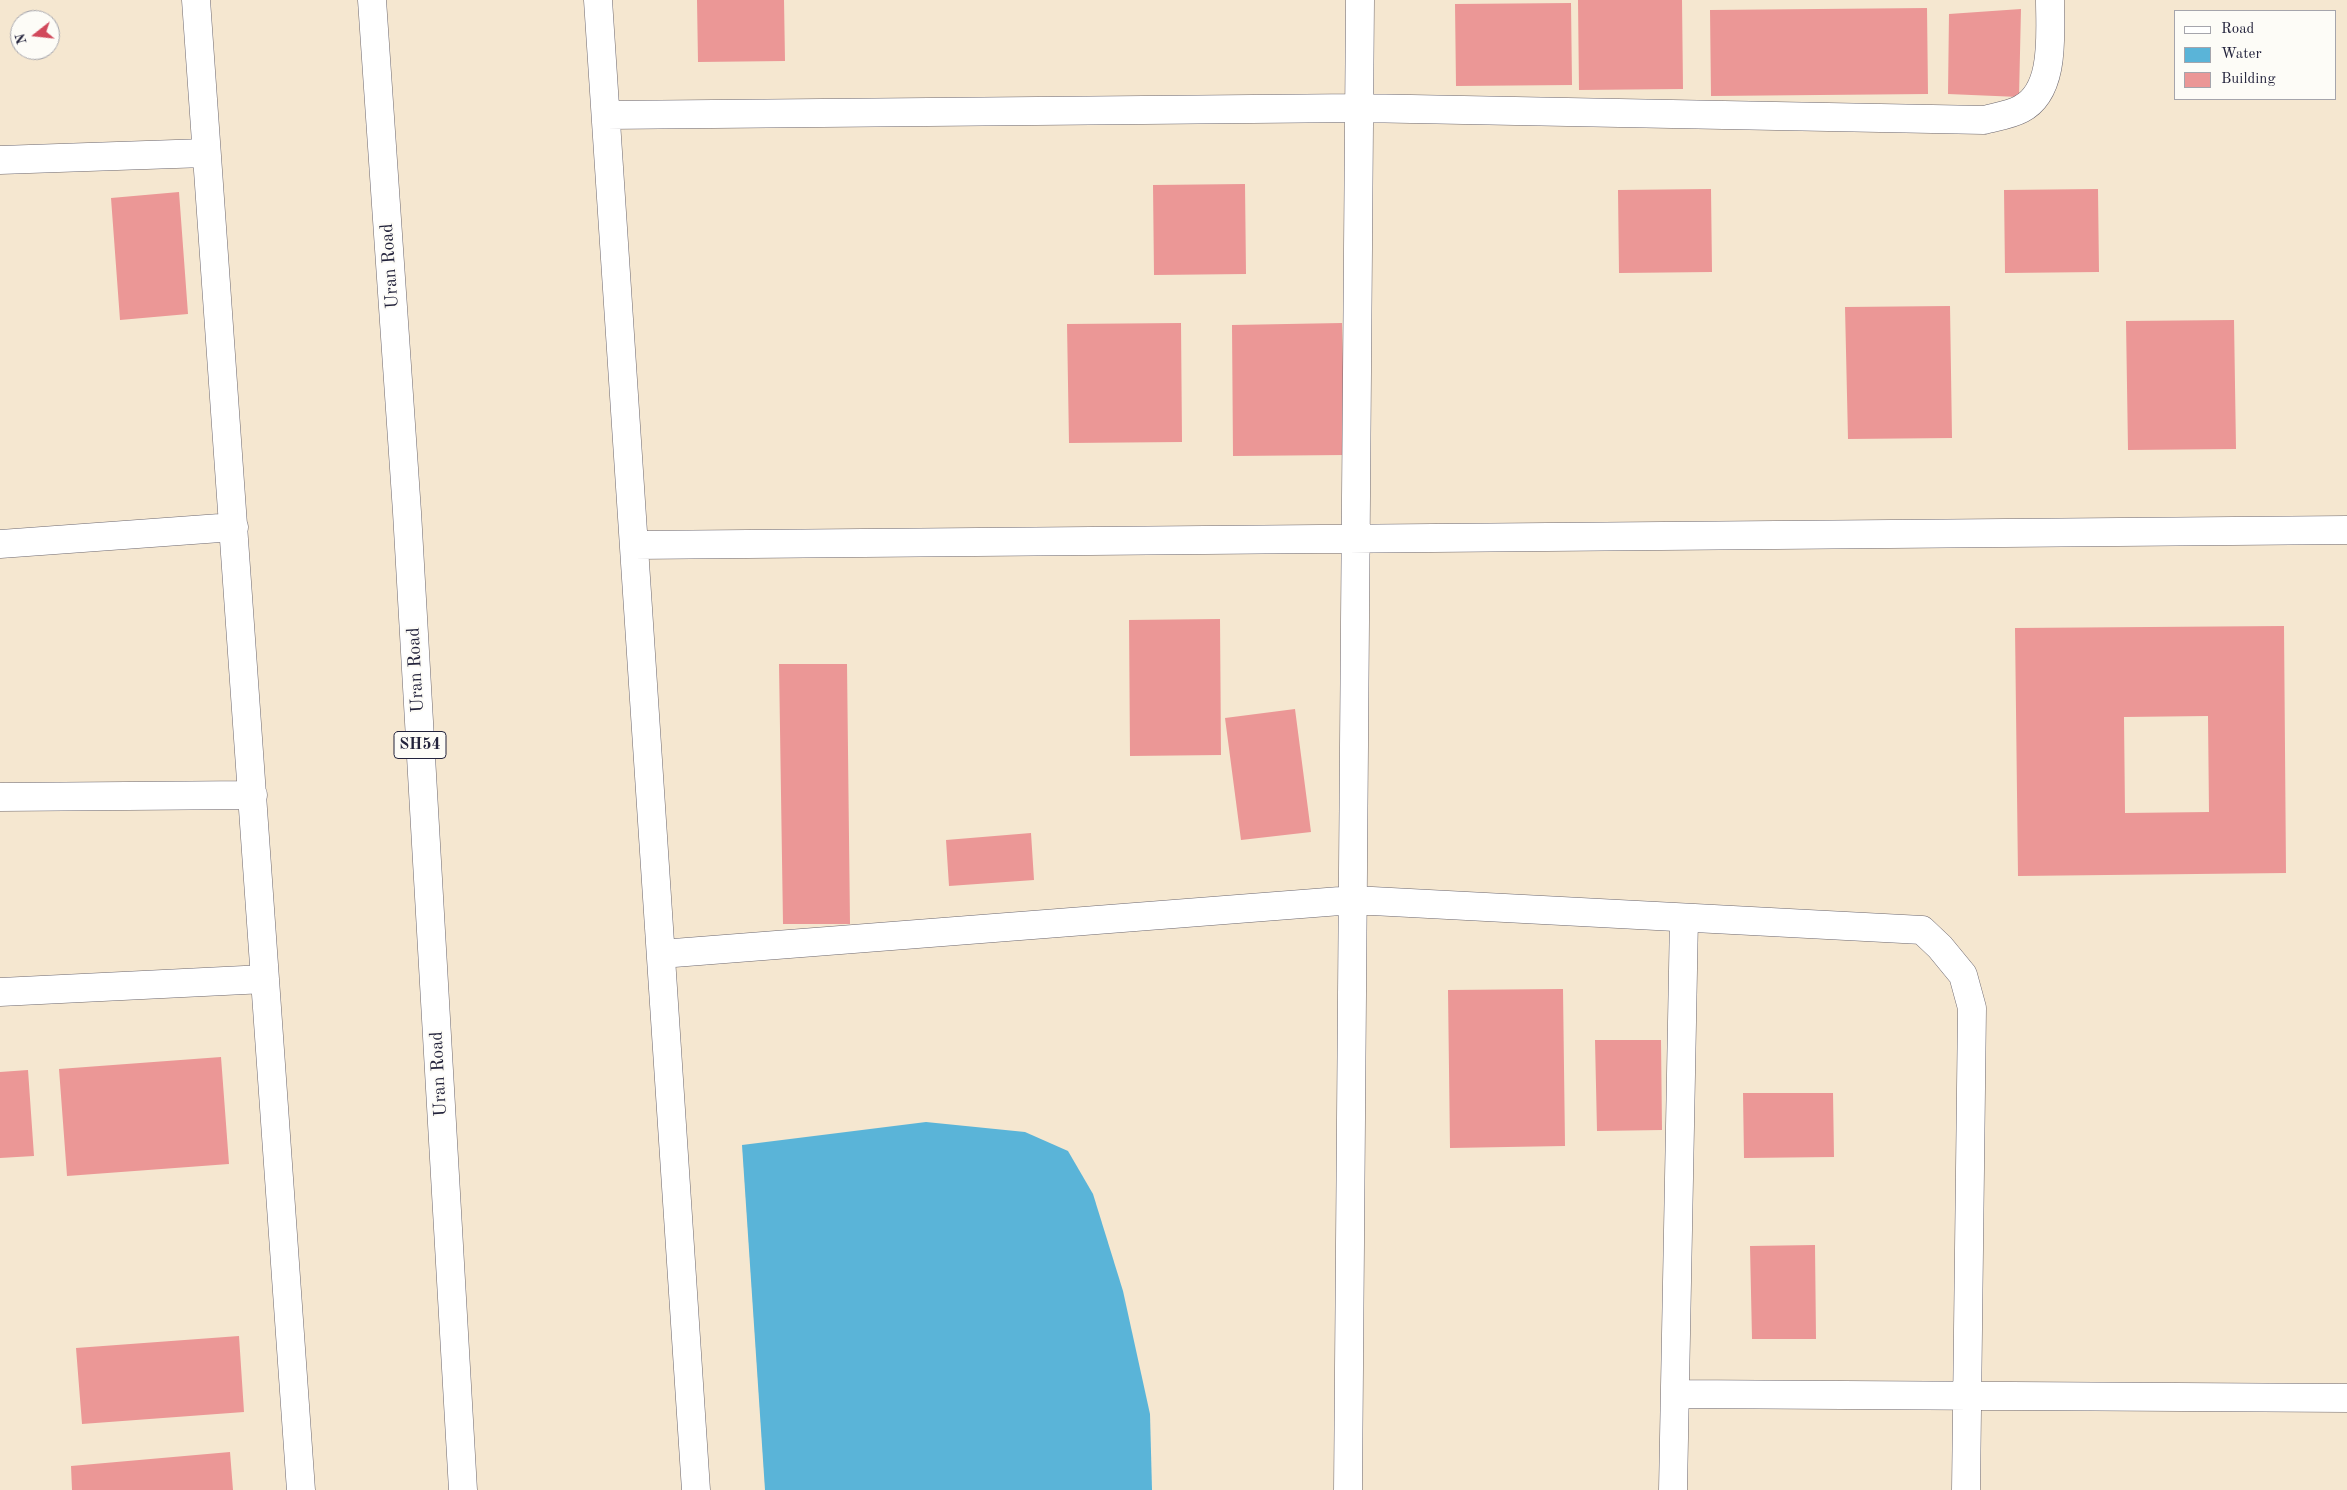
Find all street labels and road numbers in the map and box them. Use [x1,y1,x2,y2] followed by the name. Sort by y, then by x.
[376,223,404,309] street label: Uran Road
[403,627,429,713] street label: Uran Road
[394,732,446,758] road number: SH54
[426,1031,452,1117] street label: Uran Road

